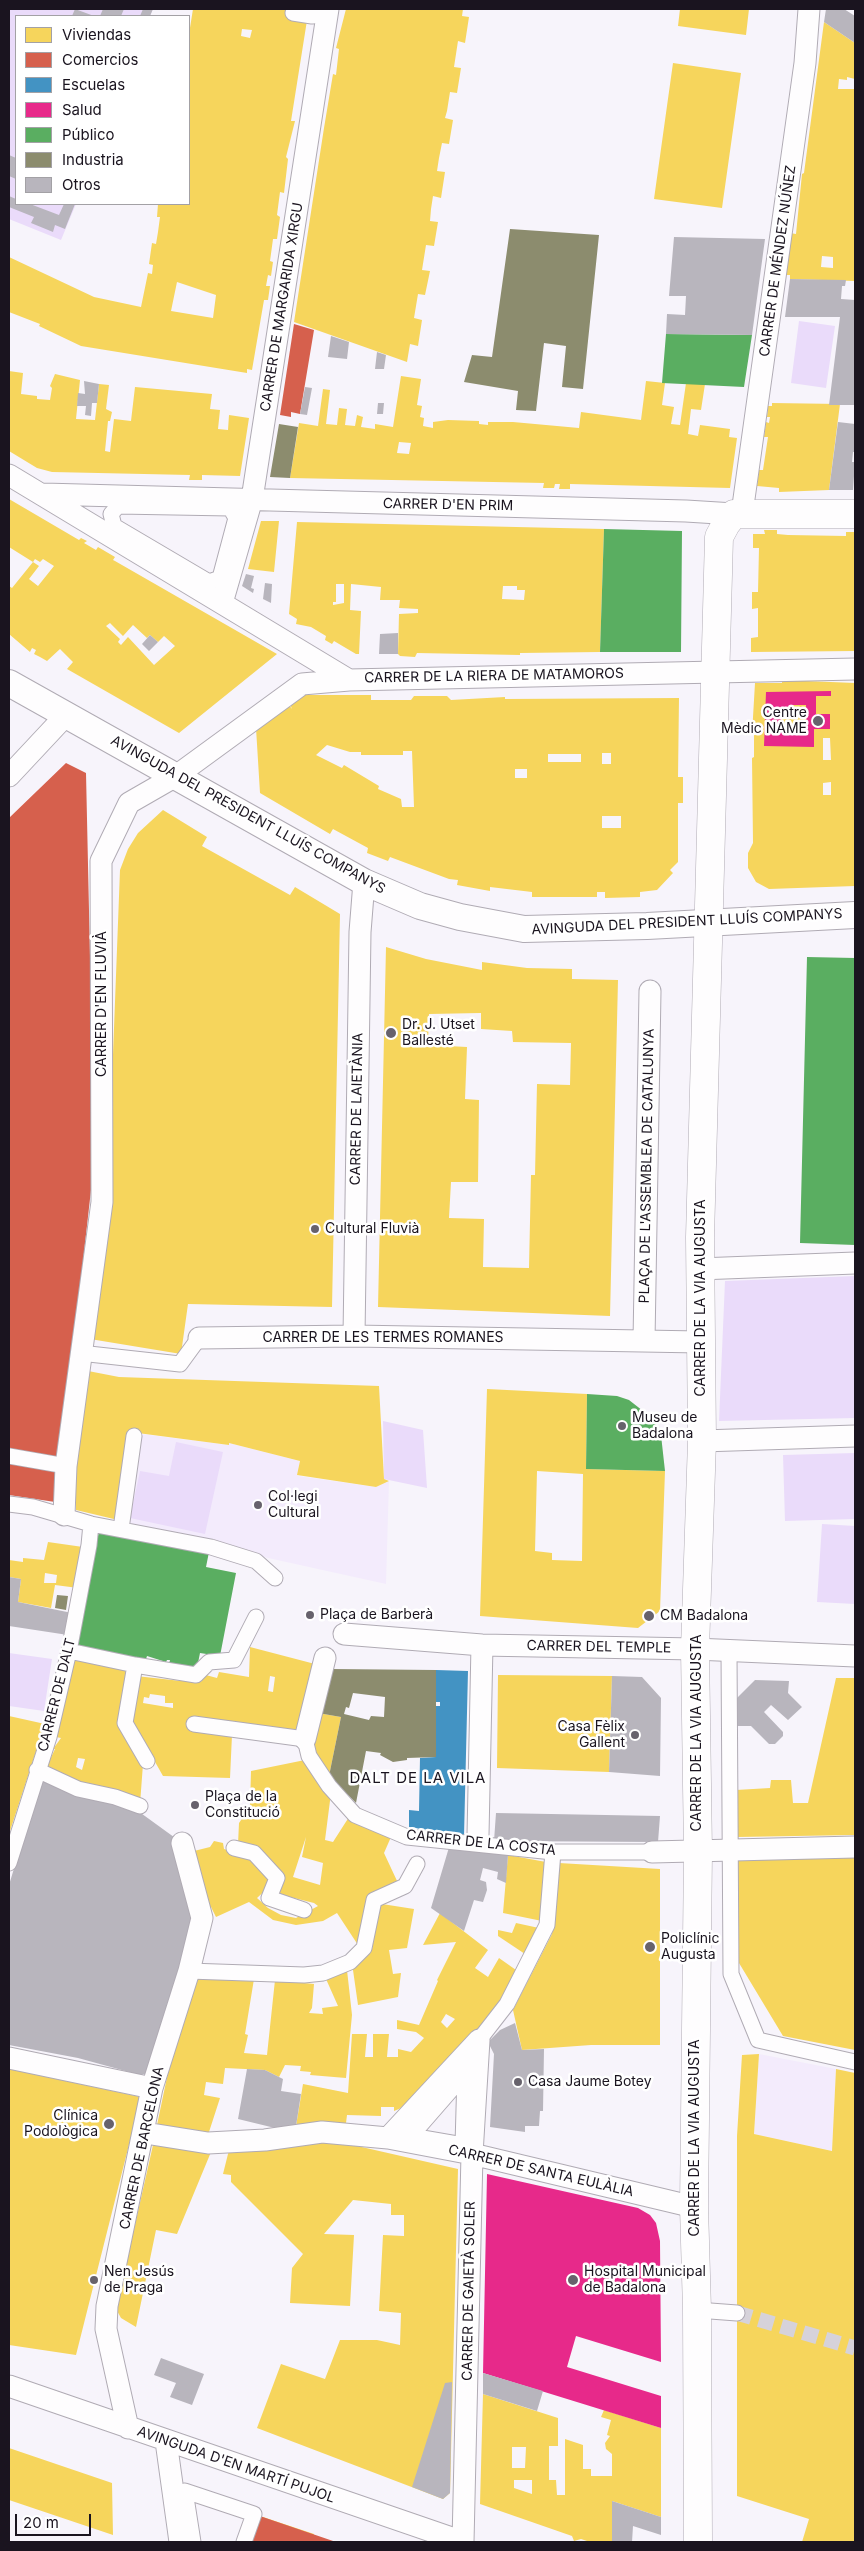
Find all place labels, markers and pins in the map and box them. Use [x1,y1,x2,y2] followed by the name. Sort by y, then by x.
[721,705,807,738] place label: Centre Mèdic NAME
[811,714,825,728] marker: Centre Mèdic NAME
[402,1017,475,1050] place label: Dr. J. Utset Ballesté
[384,1026,398,1040] marker: Dr. J. Utset Ballesté
[325,1221,419,1237] place label: Cultural Fluvià
[309,1223,321,1235] marker: Cultural Fluvià
[632,1410,697,1442] place label: Museu de Badalona
[616,1420,628,1432] marker: Museu de Badalona
[268,1489,319,1521] place label: Col·legi Cultural
[252,1499,264,1511] marker: Col·legi Cultural
[320,1607,433,1623] place label: Plaça de Barberà
[660,1608,748,1624] place label: CM Badalona
[304,1609,316,1621] marker: Plaça de Barberà
[642,1609,656,1623] marker: CM Badalona
[557,1719,625,1751] place label: Casa Fèlix Gallent
[629,1729,641,1741] marker: Casa Fèlix Gallent
[205,1789,280,1821] place label: Plaça de la Constitució
[189,1799,201,1811] marker: Plaça de la Constitució
[661,1931,719,1964] place label: Policlínic Augusta
[643,1940,657,1954] marker: Policlínic Augusta
[528,2074,652,2090] place label: Casa Jaume Botey
[512,2076,524,2088] marker: Casa Jaume Botey
[24,2108,98,2140] place label: Clínica Podològica
[102,2117,116,2131] marker: Clínica Podològica
[104,2264,174,2296] place label: Nen Jesús de Praga
[584,2264,706,2296] place label: Hospital Municipal de Badalona
[566,2273,580,2287] marker: Hospital Municipal de Badalona
[88,2274,100,2286] marker: Nen Jesús de Praga

